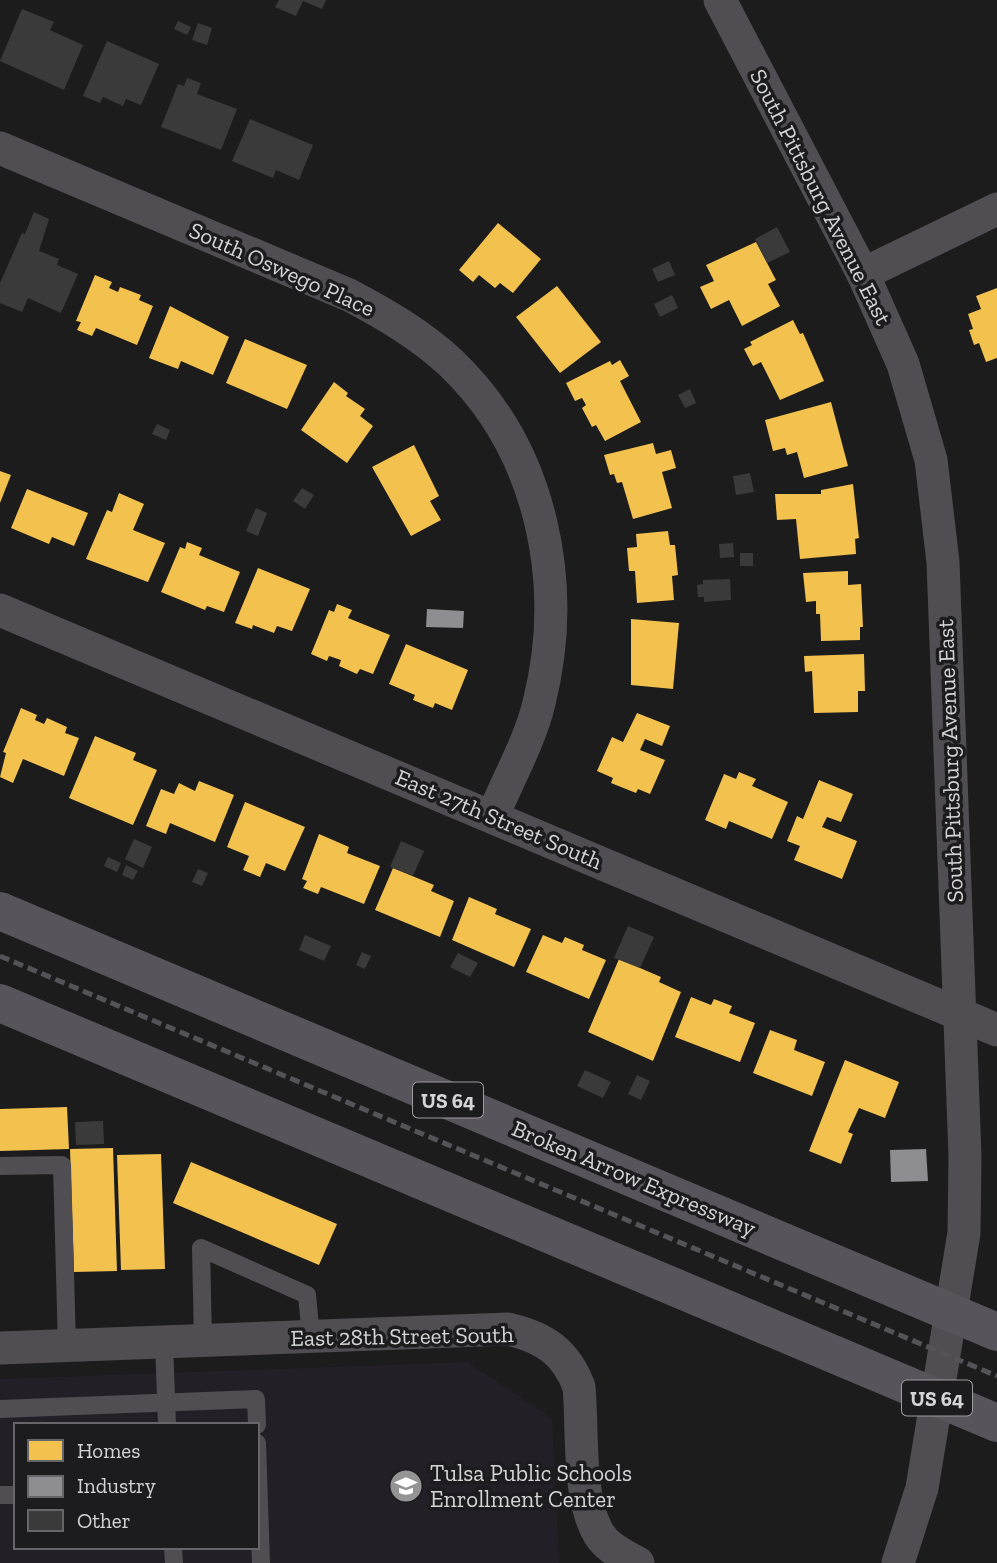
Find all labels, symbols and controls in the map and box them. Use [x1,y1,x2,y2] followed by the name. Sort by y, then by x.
[744,64,898,330] street label: South Pittsburg Avenue East
[185,216,379,322] street label: South Oswego Place
[931,618,969,903] street label: South Pittsburg Avenue East
[391,763,607,875] street label: East 27th Street South
[413,1082,483,1118] road number: US 64
[508,1114,760,1242] street label: Broken Arrow Expressway
[290,1320,514,1352] street label: East 28th Street South
[902,1380,972,1416] road number: US 64
[14,1423,259,1549] legend
[77,1438,140,1463] text: Homes
[430,1459,632,1513] place label: Tulsa Public Schools Enrollment Center
[387,1467,425,1505] school or university icon: Tulsa Public Schools Enrollment Center
[77,1473,156,1498] text: Industry
[77,1508,131,1533] text: Other

